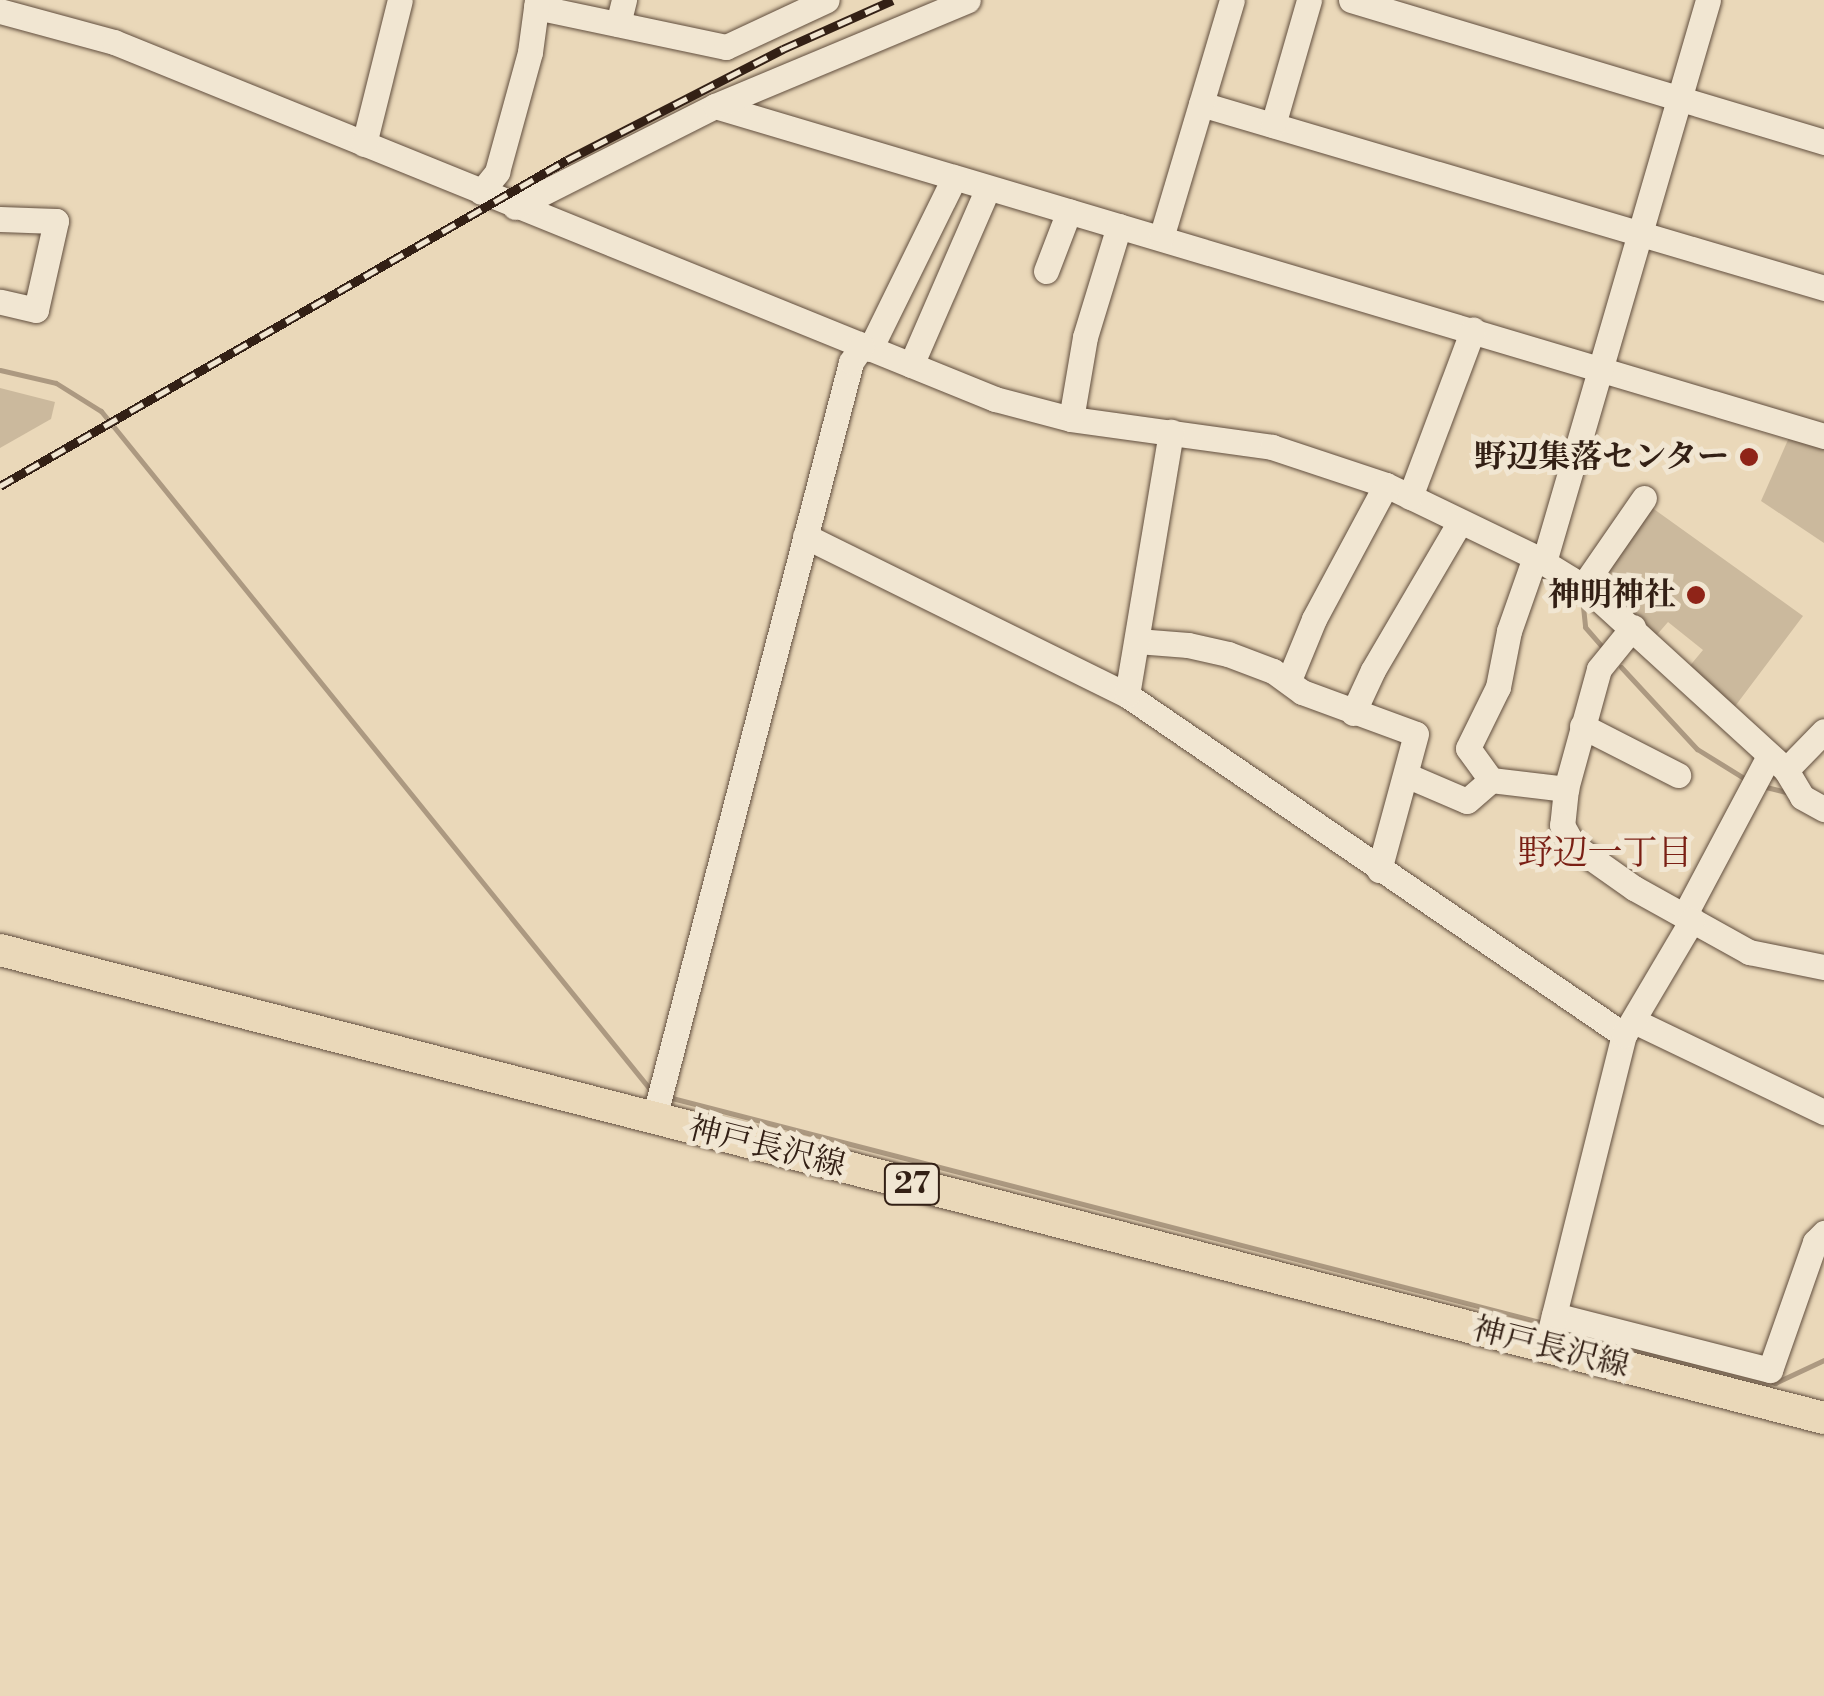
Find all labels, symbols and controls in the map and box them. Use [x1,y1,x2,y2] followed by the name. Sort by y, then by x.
[1473,438,1729,476] place label: 野辺集落センター
[1738,446,1760,468] marker: 野辺集落センター
[1548,576,1676,614] place label: 神明神社
[1685,584,1707,606] marker: 神明神社
[1518,833,1692,875] district label: 野辺一丁目
[685,1109,849,1185] street label: 神戸長沢線
[882,1159,942,1209] road number: 27
[1469,1310,1633,1386] street label: 神戸長沢線

